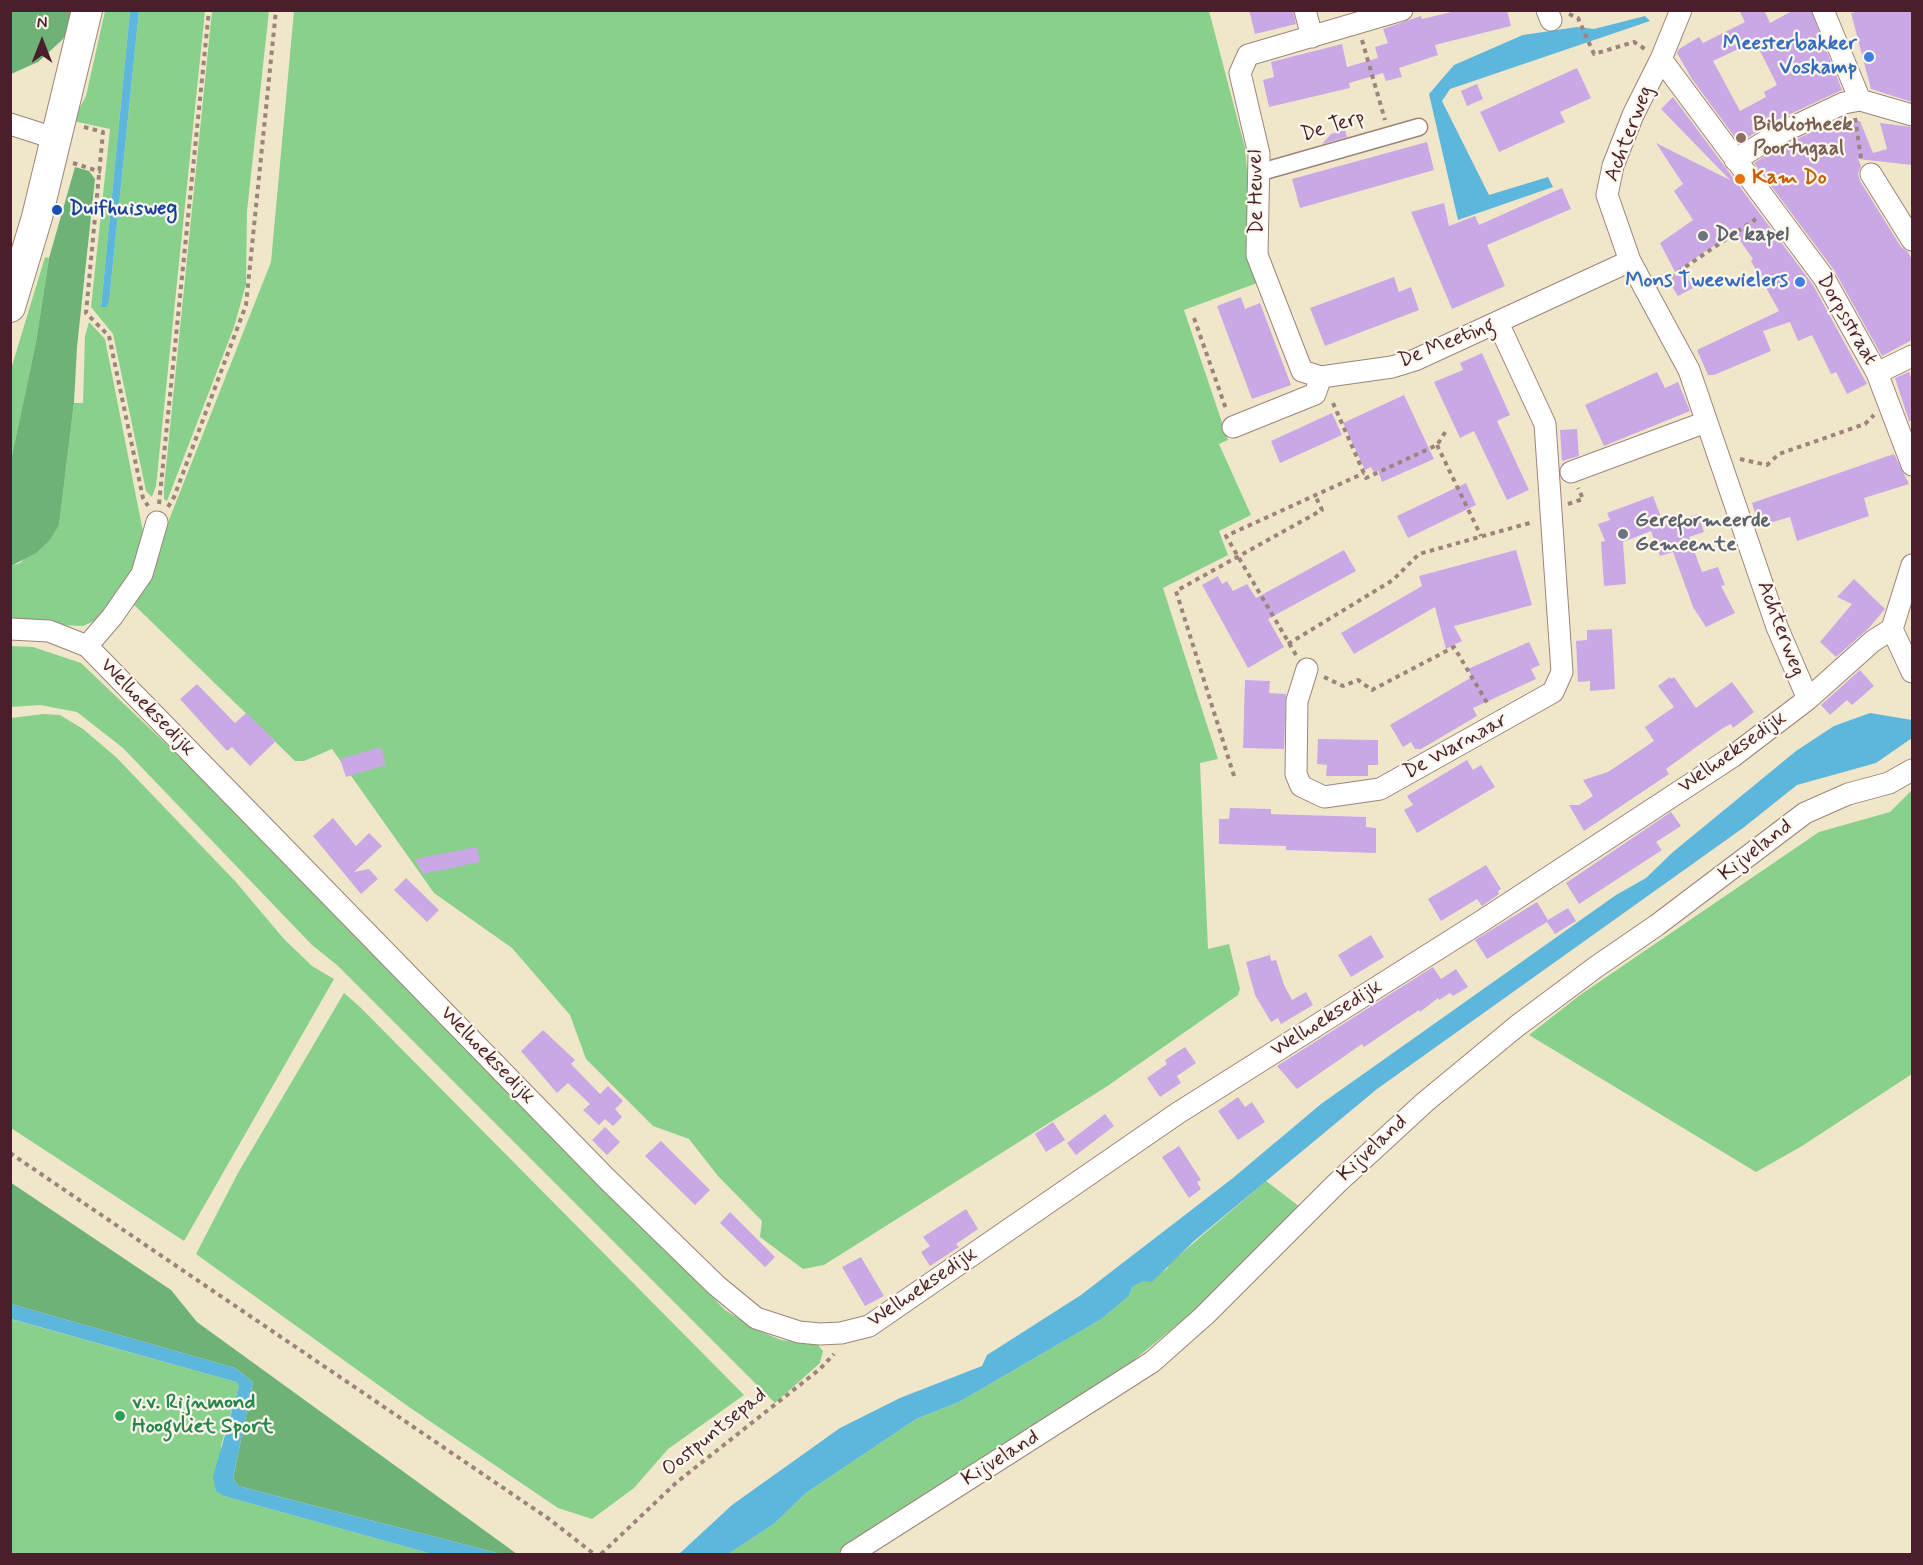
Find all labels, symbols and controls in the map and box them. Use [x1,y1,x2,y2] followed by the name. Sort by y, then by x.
[12,12,72,72] north arrow
[37,13,47,34] text: N
[1723,32,1857,82] place label: Meesterbakker Voskamp
[1862,50,1876,64] marker: Meesterbakker Voskamp
[1600,83,1660,185] street label: Achterweg
[1298,105,1368,149] street label: De Terp
[1753,113,1853,163] place label: Bibliotheek Poortugaal
[1734,131,1748,145] marker: Bibliotheek Poortugaal
[1244,149,1270,235] street label: De Heuvel
[1752,166,1827,192] place label: Kam Do
[1733,172,1747,186] marker: Kam Do
[69,197,177,223] place label: Duifhuisweg
[50,203,64,217] marker: Duifhuisweg
[1715,223,1789,249] place label: De kapel
[1696,229,1710,243] marker: De kapel
[1625,269,1788,295] place label: Mons Tweewielers
[1810,270,1882,370] street label: Dorpsstraat
[1793,275,1807,289] marker: Mons Tweewielers
[1395,313,1499,375] street label: De Meeting
[1635,509,1771,559] place label: Gereformeerde Gemeente
[1616,527,1630,541] marker: Gereformeerde Gemeente
[1750,578,1810,680] street label: Achterweg
[94,654,200,762] street label: Welhoeksedijk
[1674,706,1792,800] street label: Welhoeksedijk
[1400,708,1512,786] street label: De Warnaar
[1714,814,1798,888] street label: Kijveland
[1267,975,1387,1063] street label: Welhoeksedijk
[434,1002,540,1110] street label: Welhoeksedijk
[1333,1110,1413,1188] street label: Kijveland
[863,1242,983,1334] street label: Welhoeksedijk
[658,1383,772,1483] street label: Oostpuntsepad
[132,1391,273,1441] place label: v.v. Rijnmond Hoogvliet Sport
[113,1409,127,1423] marker: v.v. Rijnmond Hoogvliet Sport
[958,1425,1044,1493] street label: Kijveland

